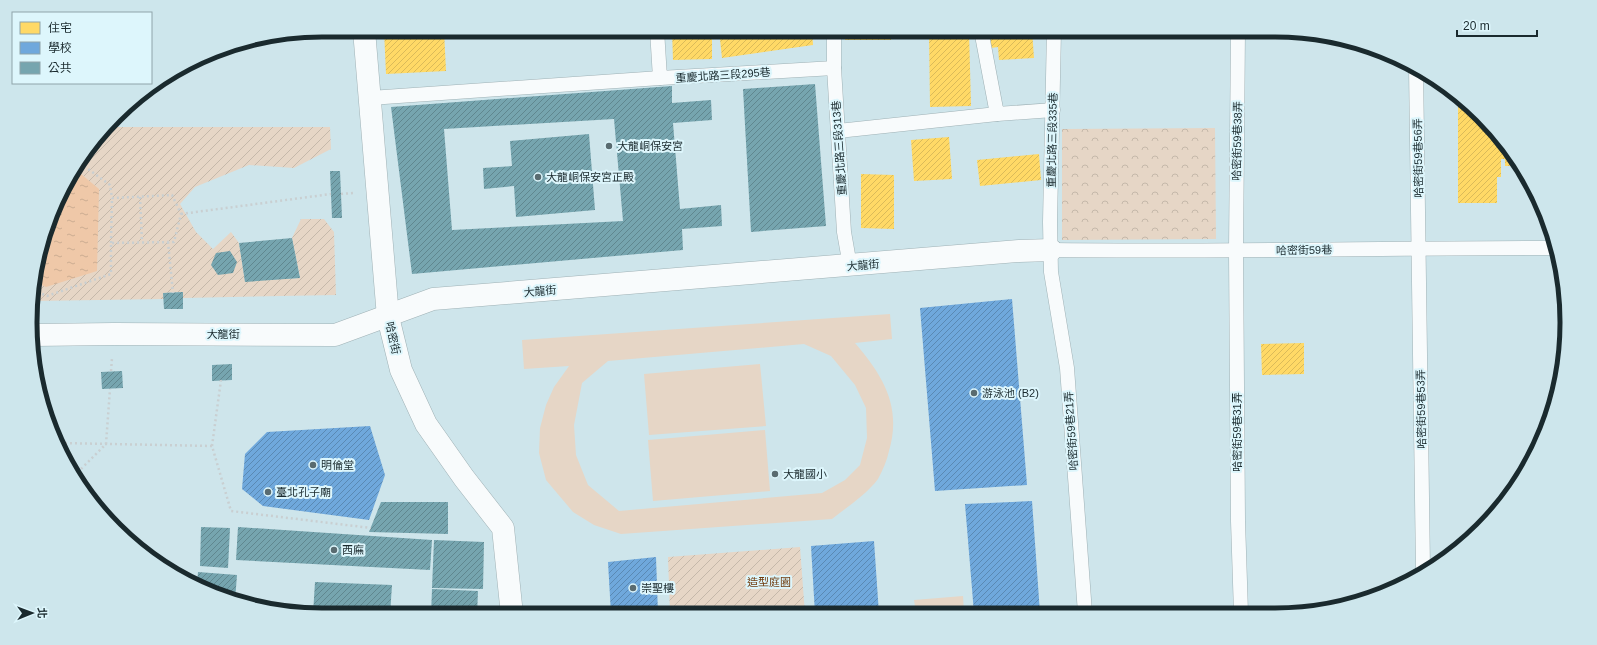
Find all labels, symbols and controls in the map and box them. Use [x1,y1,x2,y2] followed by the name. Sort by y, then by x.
[12,12,152,84] legend
[1457,12,1537,38] scale bar
[1463,19,1490,33] text: 20 m
[48,21,72,35] text: 住宅
[48,41,72,55] text: 學校
[48,61,72,75] text: 公共
[675,66,771,84] street label: 重慶北路三段295巷
[1045,92,1059,188] street label: 重慶北路三段335巷
[830,100,848,196] street label: 重慶北路三段313巷
[1230,101,1244,181] street label: 哈密街59巷38弄
[1411,118,1425,198] street label: 哈密街59巷56弄
[617,140,683,152] place label: 大龍峒保安宮
[604,141,614,151] marker: 大龍峒保安宮
[546,171,634,183] place label: 大龍峒保安宮正殿
[533,172,543,182] marker: 大龍峒保安宮正殿
[1276,244,1332,256] street label: 哈密街59巷
[846,258,880,272] street label: 大龍街
[523,284,557,298] street label: 大龍街
[383,321,403,355] street label: 哈密街
[207,328,240,340] street label: 大龍街
[1414,369,1428,449] street label: 哈密街59巷53弄
[982,387,1039,399] place label: 游泳池 (B2)
[969,388,979,398] marker: 游泳池 (B2)
[1062,391,1080,471] street label: 哈密街59巷21弄
[1231,392,1243,472] street label: 哈密街59巷31弄
[321,459,354,471] place label: 明倫堂
[308,460,318,470] marker: 明倫堂
[783,468,827,480] place label: 大龍國小
[770,469,780,479] marker: 大龍國小
[276,486,331,498] place label: 臺北孔子廟
[263,487,273,497] marker: 臺北孔子廟
[342,544,364,556] place label: 西廡
[329,545,339,555] marker: 西廡
[747,576,791,588] park label: 造型庭園
[641,582,674,594] place label: 崇聖樓
[628,583,638,593] marker: 崇聖樓
[12,593,52,633] north arrow
[36,607,48,618] text: 北

